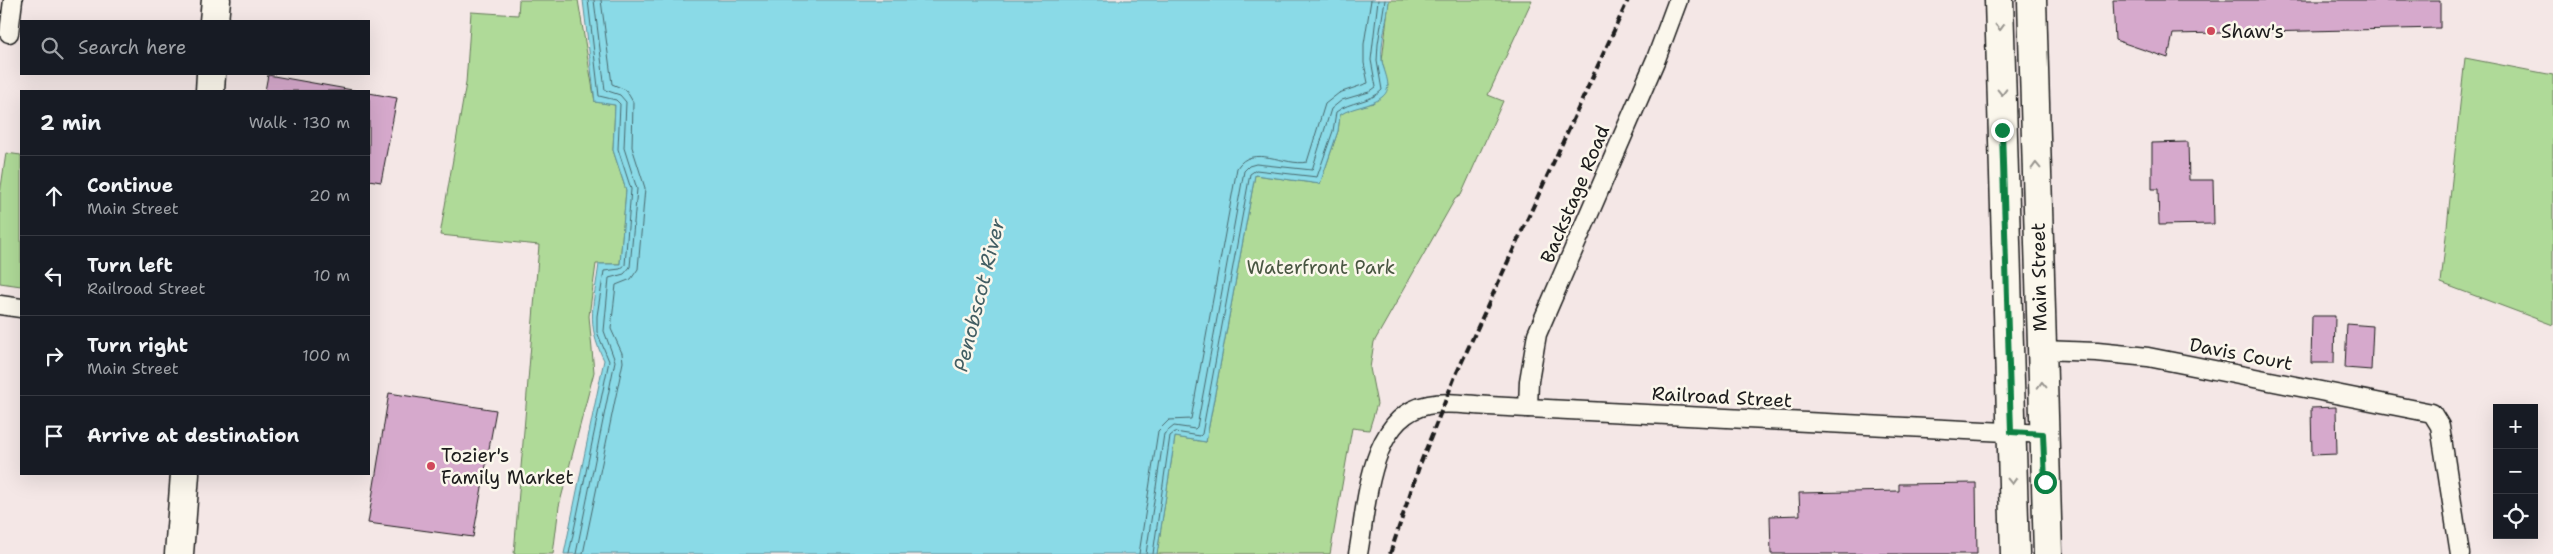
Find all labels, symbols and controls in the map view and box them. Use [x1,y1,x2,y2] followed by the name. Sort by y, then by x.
[2221,19,2284,44] place label: Shaw's
[20,20,370,75] search box
[1995,24,2005,31] one-way arrow
[2205,25,2217,37] marker: Shaw's
[38,34,66,62] icon: search
[78,35,187,60] text: Search here
[1996,89,2007,97] one-way arrow
[40,109,101,137] text: 2 min
[249,112,350,133] text: Walk · 130 m
[1991,119,2014,142] route end
[1535,121,1615,267] street label: Backstage Road
[2031,162,2042,170] one-way arrow
[87,173,173,198] text: Continue
[40,182,68,210] icon: ahead
[309,185,350,206] text: 20 m
[87,198,179,219] text: Main Street
[947,215,1011,374] water label: Penobscot River
[2026,222,2052,332] street label: Main Street
[87,253,173,278] text: Turn left
[1247,255,1396,280] park label: Waterfront Park
[40,262,68,290] icon: left
[313,265,350,286] text: 10 m
[87,278,205,299] text: Railroad Street
[2187,332,2295,376] street label: Davis Court
[87,333,188,358] text: Turn right
[40,342,68,370] icon: right
[302,345,350,366] text: 100 m
[87,358,179,379] text: Main Street
[1651,381,1793,413] street label: Railroad Street
[2037,381,2047,388] one-way arrow
[2493,404,2538,539] map controls
[2493,404,2538,449] button: +
[40,422,68,450] icon: arrive
[87,423,299,448] text: Arrive at destination
[441,443,574,490] place label: Tozier's Family Market
[2493,449,2538,494] button: −
[425,460,437,472] marker: Tozier's Family Market
[2034,471,2057,494] route start
[2007,477,2018,485] one-way arrow
[2493,494,2538,539] button: locate

